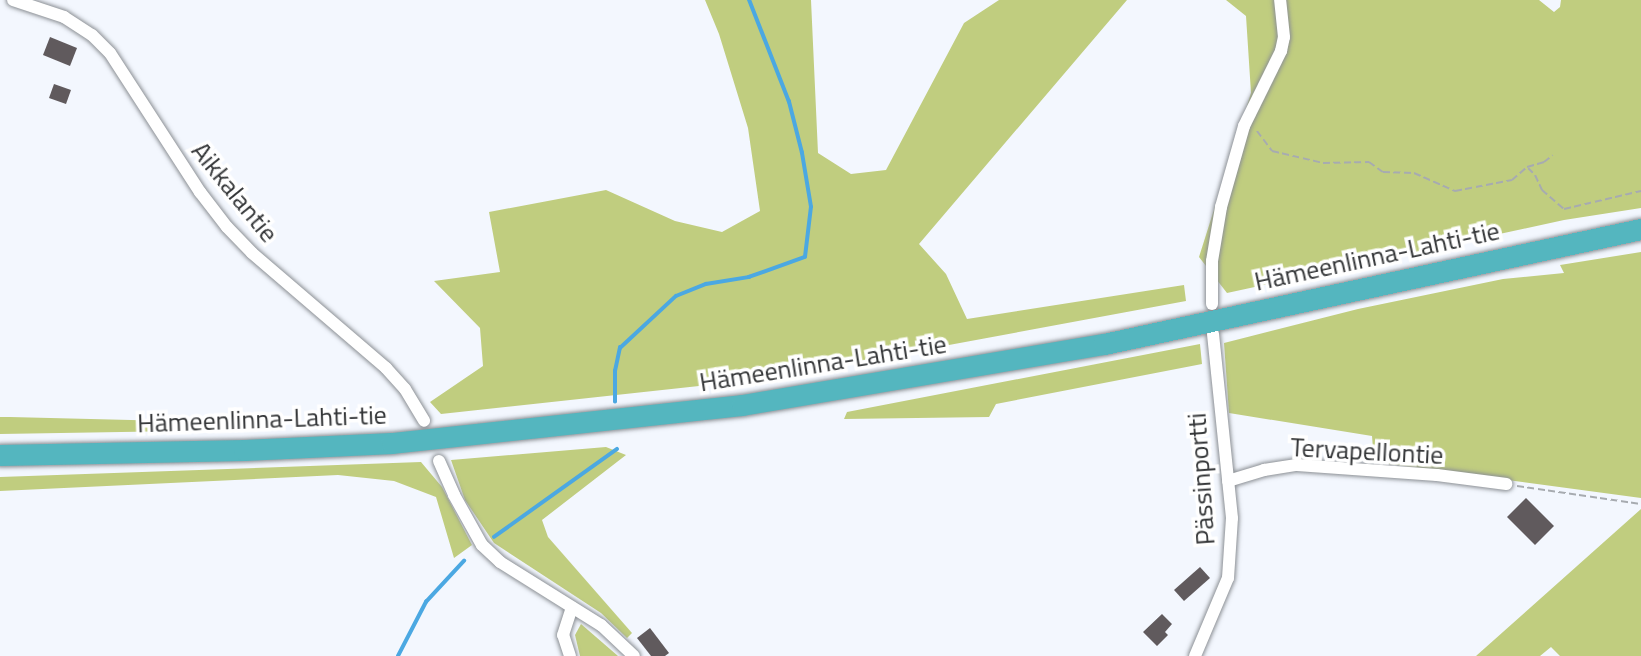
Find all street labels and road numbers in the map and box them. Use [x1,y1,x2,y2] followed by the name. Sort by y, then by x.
[185,136,285,248] street label: Aikkalantie
[1252,215,1502,297] street label: Hämeenlinna-Lahti-tie
[697,328,949,398] street label: Hämeenlinna-Lahti-tie
[137,399,387,439] street label: Hämeenlinna-Lahti-tie
[1181,412,1221,546] street label: Pässinportti
[1290,431,1444,471] street label: Tervapellontie

